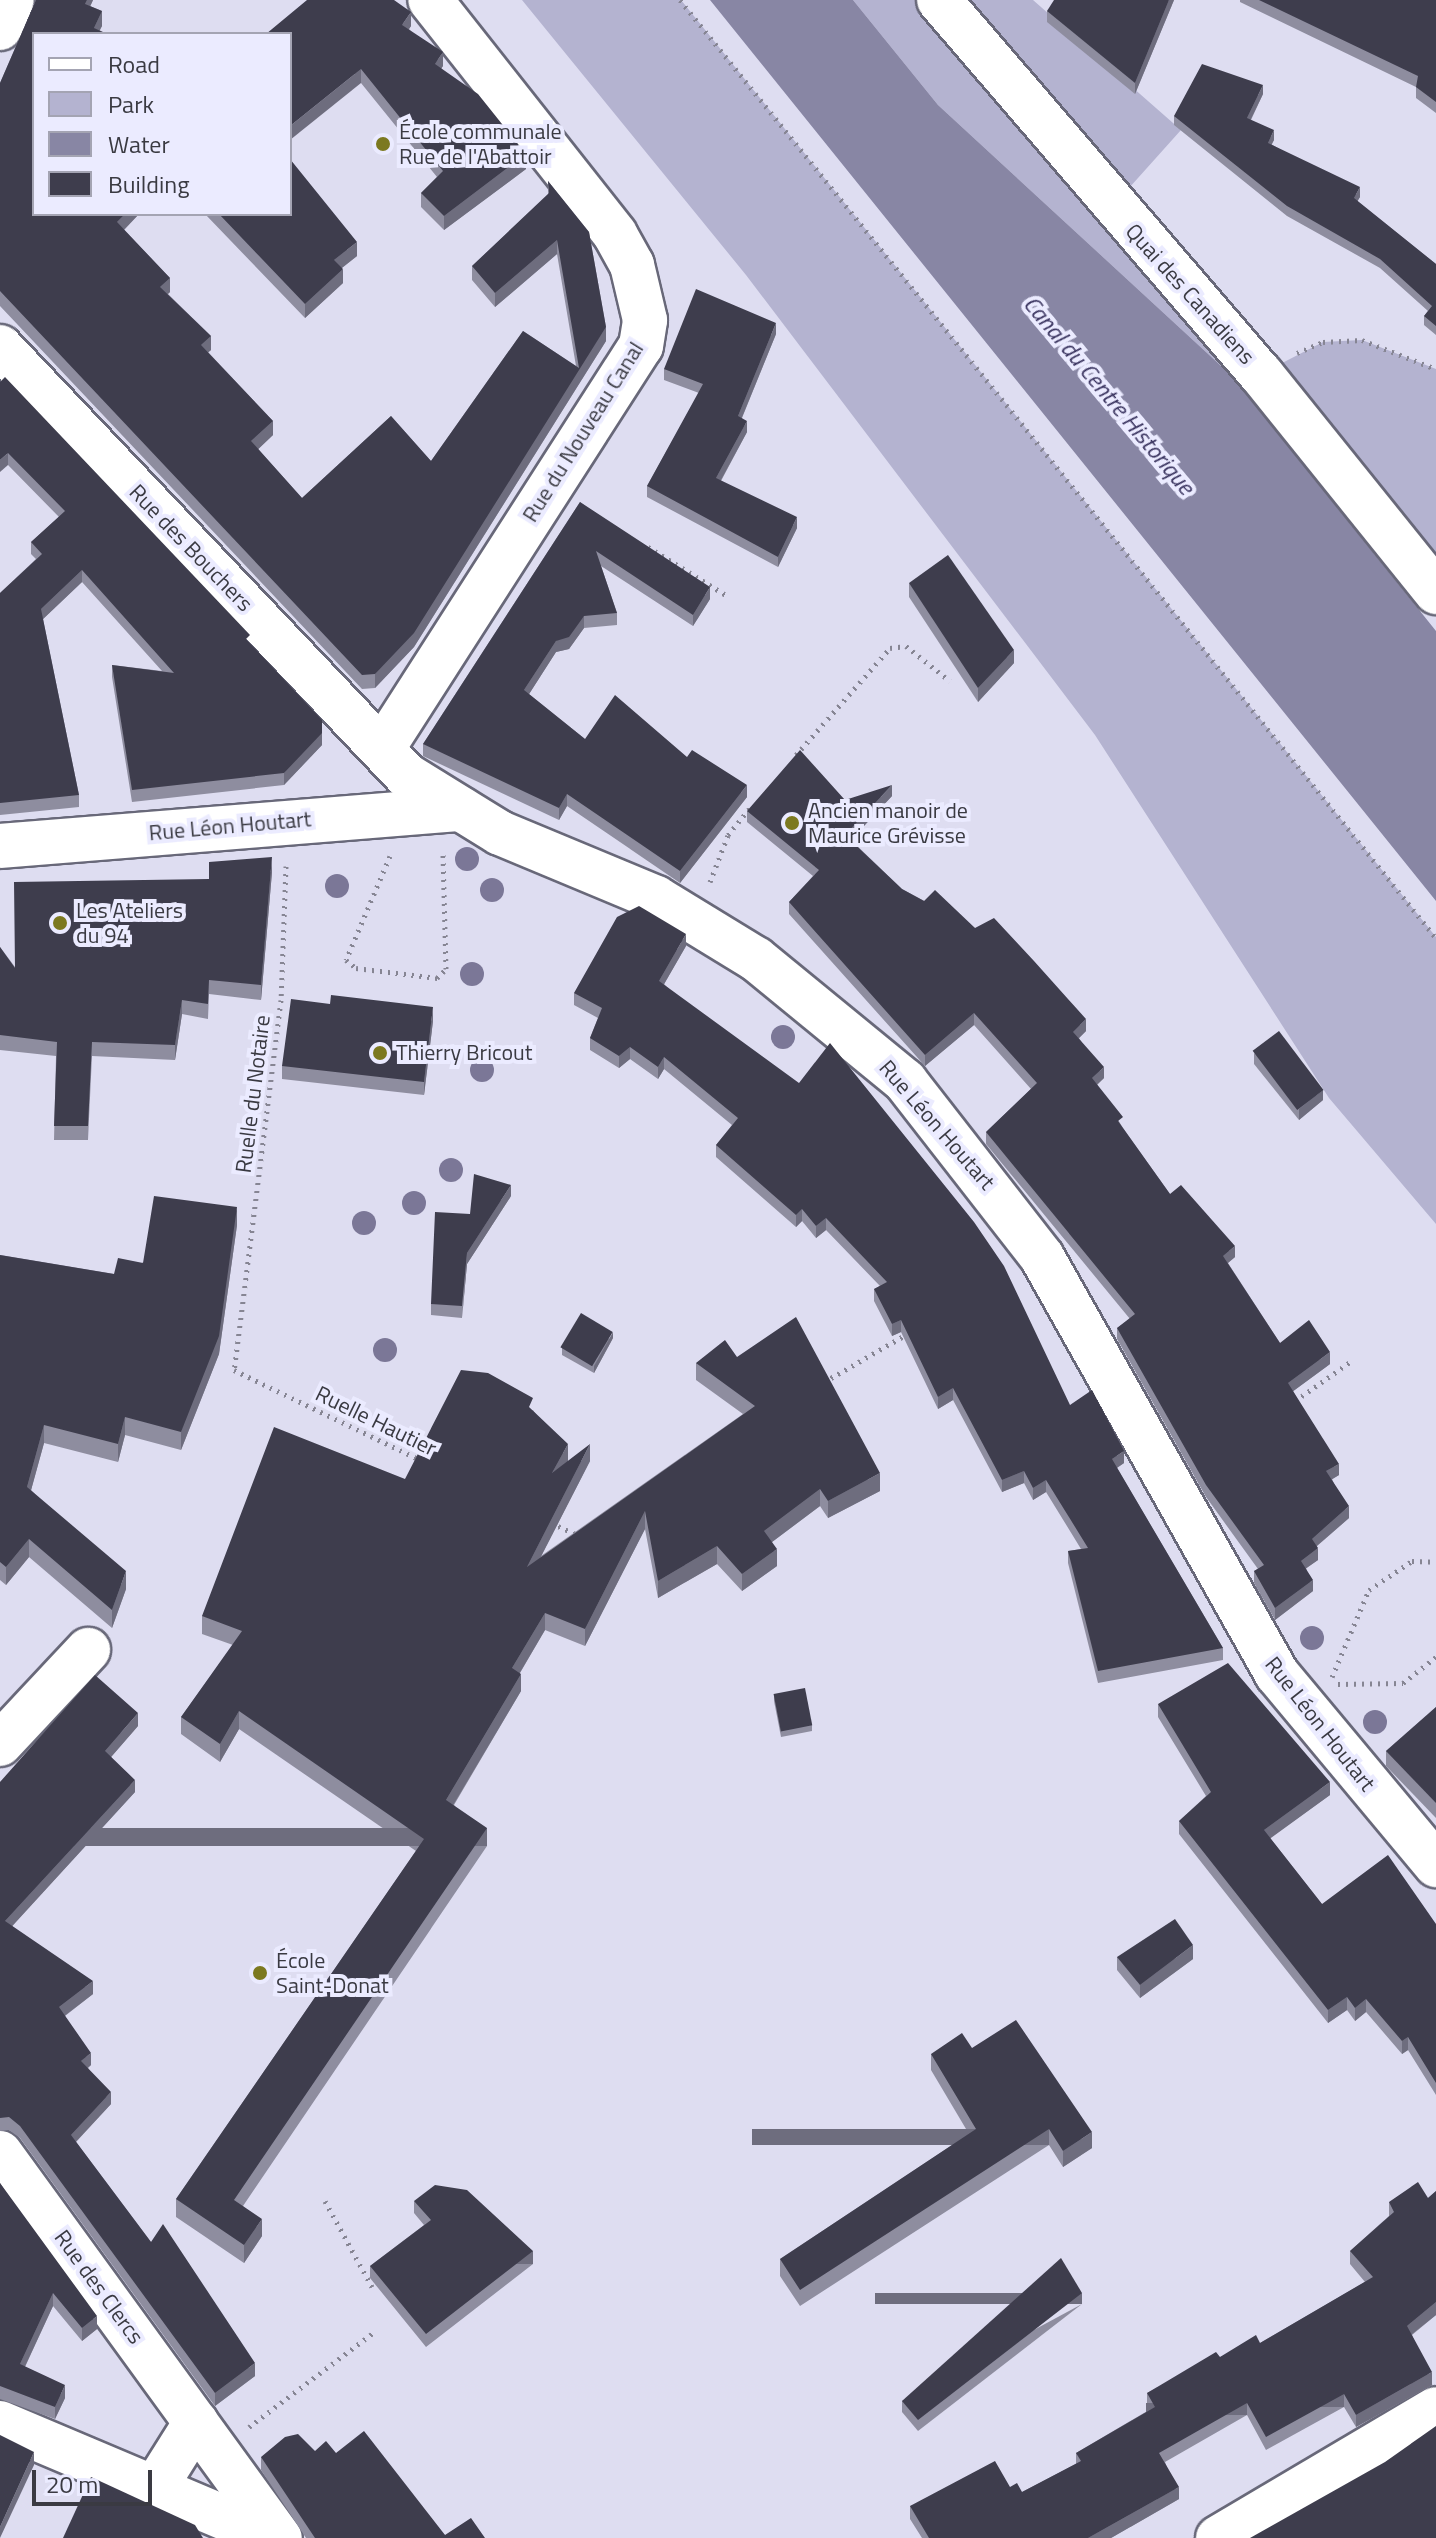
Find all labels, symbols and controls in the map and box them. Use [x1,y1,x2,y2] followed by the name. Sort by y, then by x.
[32,32,292,216] legend
[108,46,160,82] text: Road
[108,86,154,122] text: Park
[399,118,562,170] place label: École communale Rue de l'Abattoir
[108,126,170,162] text: Water
[374,135,392,153] marker: École communale Rue de l'Abattoir
[108,166,190,202] text: Building
[1120,218,1260,370] street label: Quai des Canadiens
[1017,290,1201,500] water label: Canal du Centre Historique
[517,337,649,527] street label: Rue du Nouveau Canal
[124,479,258,617] street label: Rue des Bouchers
[808,797,968,848] place label: Ancien manoir de Maurice Grévisse
[148,806,312,846] street label: Rue Léon Houtart
[783,814,801,832] marker: Ancien manoir de Maurice Grévisse
[76,897,183,948] place label: Les Ateliers du 94
[51,914,69,932] marker: Les Ateliers du 94
[230,1014,276,1174] street label: Ruelle du Notaire
[396,1040,532,1066] place label: Thierry Bricout
[371,1044,389,1062] marker: Thierry Bricout
[874,1055,1000,1195] street label: Rue Léon Houtart
[311,1380,441,1462] street label: Ruelle Hautier
[1259,1652,1381,1796] street label: Rue Léon Houtart
[276,1947,389,1998] place label: École Saint-Donat
[251,1964,269,1982] marker: École Saint-Donat
[49,2225,149,2349] street label: Rue des Clercs
[36,2454,156,2504] scale bar
[46,2466,98,2502] text: 20 m

